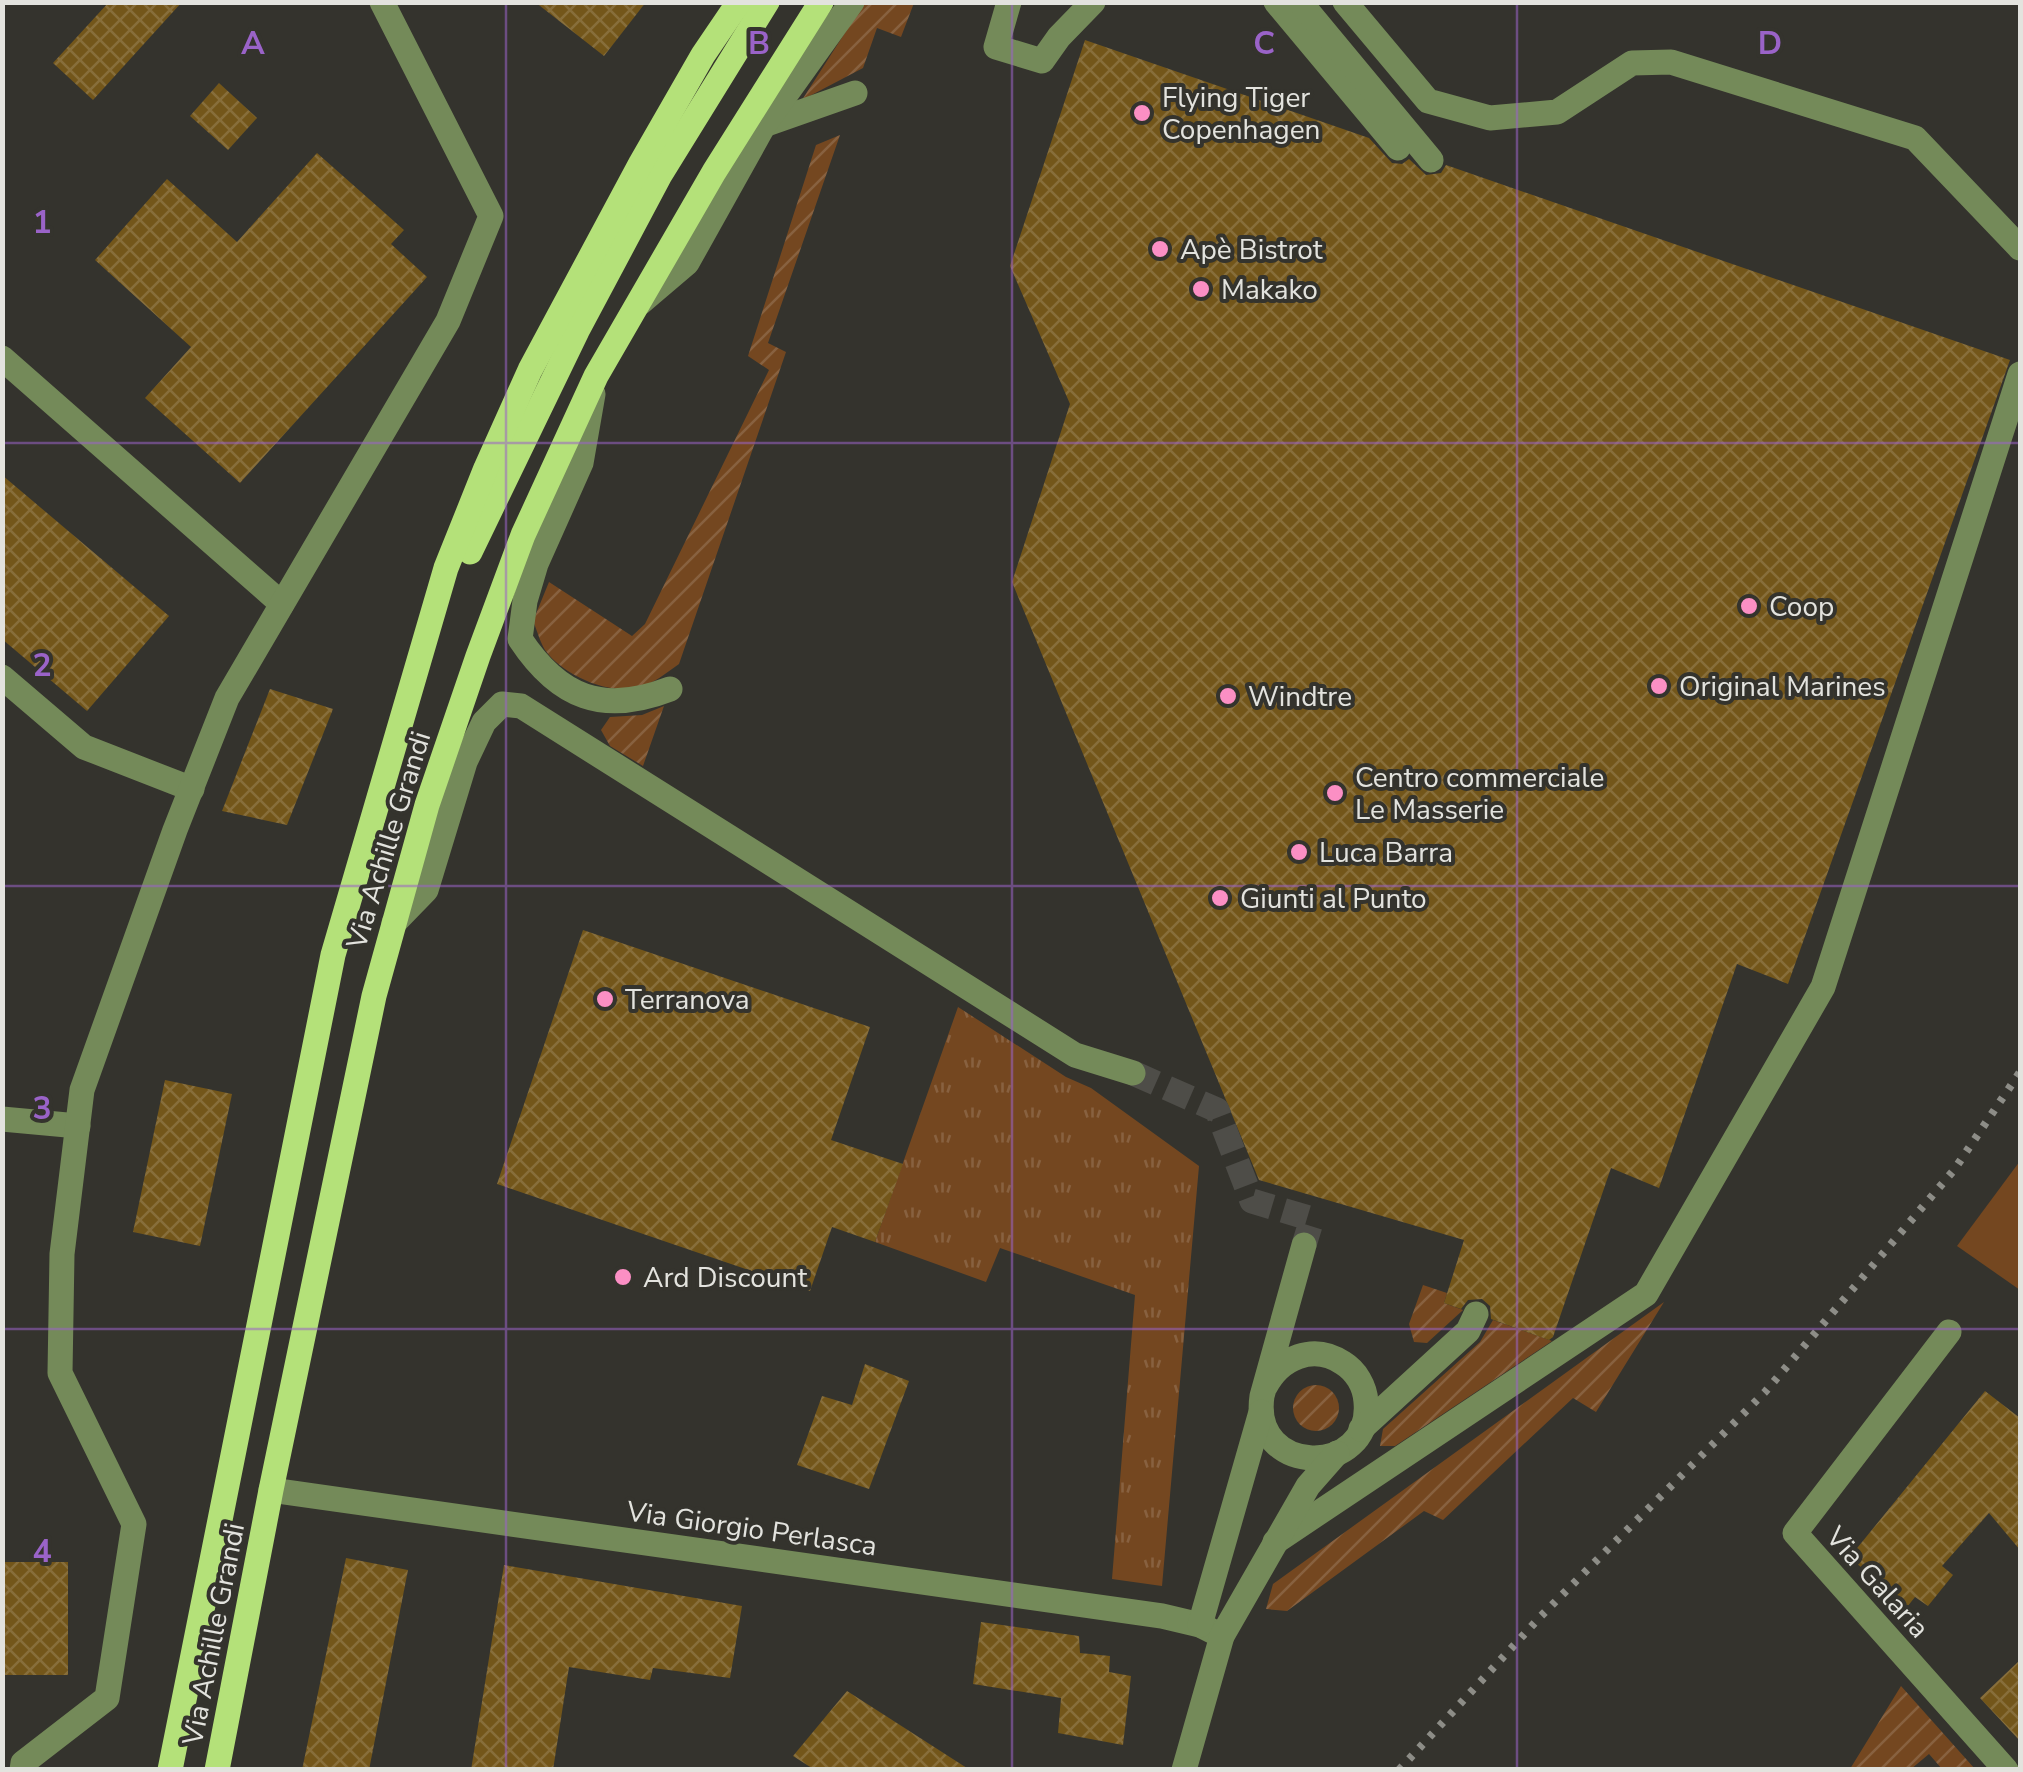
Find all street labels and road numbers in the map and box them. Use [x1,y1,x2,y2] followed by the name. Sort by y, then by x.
[337,727,440,955] street label: Via Achille Grandi
[623,1492,879,1565] street label: Via Giorgio Perlasca
[1816,1518,1937,1646] street label: Via Galaria
[174,1520,254,1750] street label: Via Achille Grandi

